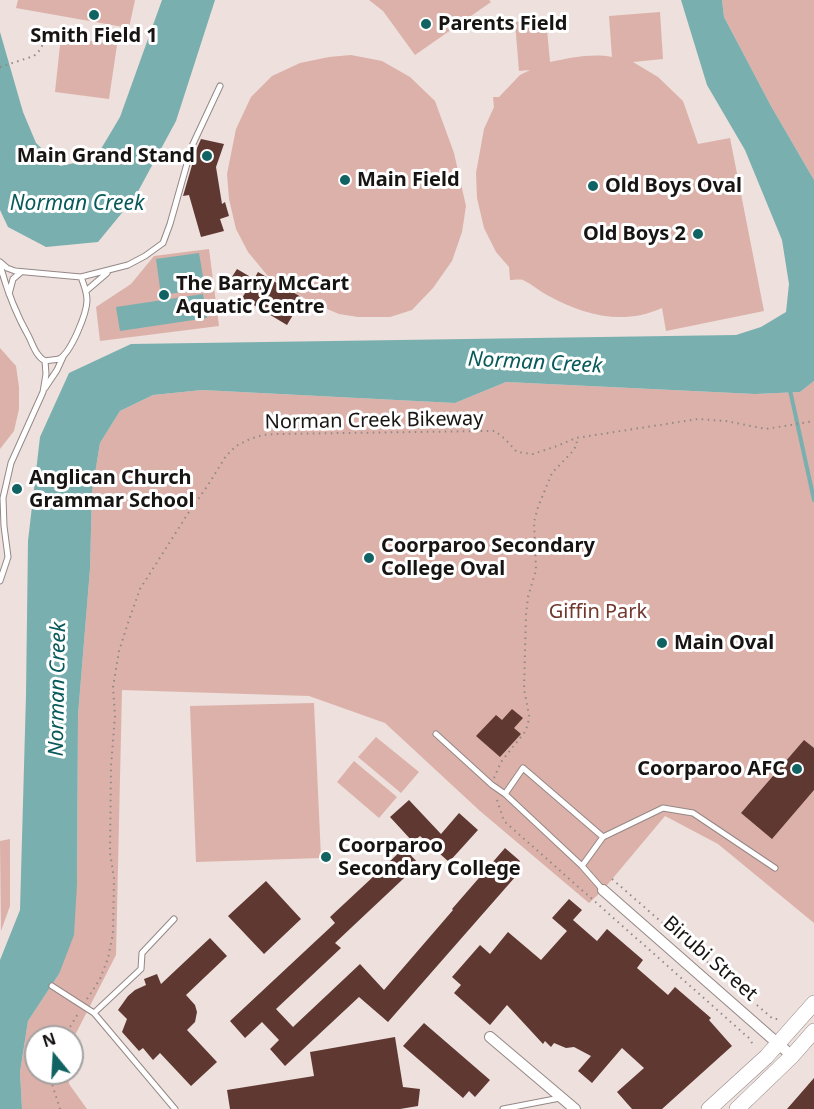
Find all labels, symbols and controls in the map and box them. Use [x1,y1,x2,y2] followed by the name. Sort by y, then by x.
[87,8,101,22] marker: Smith Field 1
[438,12,567,36] place label: Parents Field
[419,17,433,31] marker: Parents Field
[30,24,158,48] place label: Smith Field 1
[17,144,195,168] place label: Main Grand Stand
[200,149,214,163] marker: Main Grand Stand
[357,168,460,192] place label: Main Field
[338,173,352,187] marker: Main Field
[605,174,742,198] place label: Old Boys Oval
[586,179,600,193] marker: Old Boys Oval
[10,191,144,217] water label: Norman Creek
[583,222,686,246] place label: Old Boys 2
[691,227,705,241] marker: Old Boys 2
[176,272,349,319] place label: The Barry McCart Aquatic Centre
[157,288,171,302] marker: The Barry McCart Aquatic Centre
[467,347,603,379] water label: Norman Creek
[264,407,484,435] street label: Norman Creek Bikeway
[29,466,194,513] place label: Anglican Church Grammar School
[10,482,24,496] marker: Anglican Church Grammar School
[381,534,595,581] place label: Coorparoo Secondary College Oval
[362,551,376,565] marker: Coorparoo Secondary College Oval
[549,600,647,624] park label: Giffin Park
[44,622,72,756] water label: Norman Creek
[674,631,774,655] place label: Main Oval
[655,636,669,650] marker: Main Oval
[637,757,785,781] place label: Coorparoo AFC
[790,762,804,776] marker: Coorparoo AFC
[338,834,521,881] place label: Coorparoo Secondary College
[319,850,333,864] marker: Coorparoo Secondary College
[658,911,762,1007] street label: Birubi Street
[24,1025,84,1085] north arrow
[39,1027,59,1052] text: N

